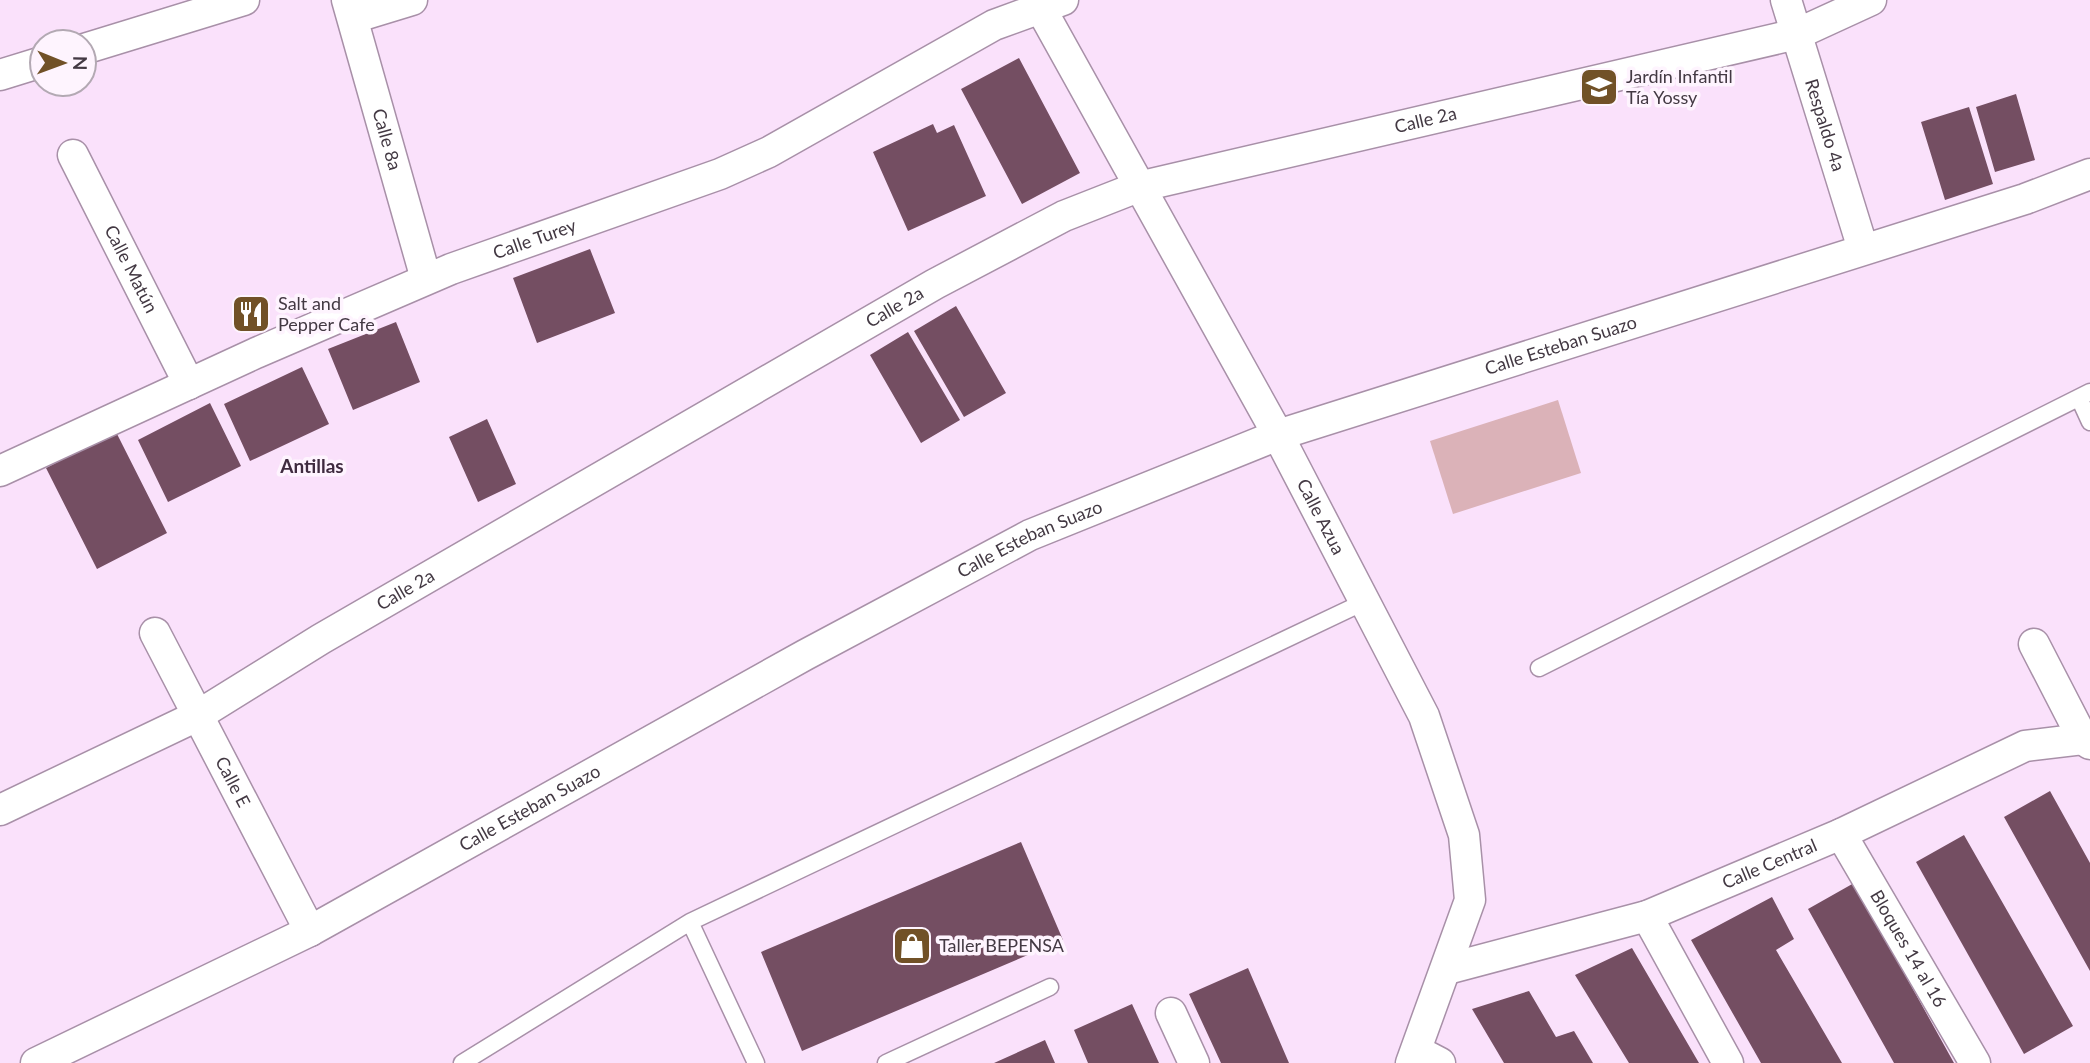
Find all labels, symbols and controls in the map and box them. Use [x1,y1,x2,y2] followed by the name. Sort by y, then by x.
[28,28,98,98] north arrow
[69,56,92,71] text: N
[1626,65,1733,108] place label: Jardín Infantil Tía Yossy
[1578,66,1620,108] school or university icon: Jardín Infantil Tía Yossy
[1801,76,1850,174] street label: Respaldo 4a
[1392,101,1459,137] street label: Calle 2a
[368,106,407,173] street label: Calle 8a
[490,213,580,263] street label: Calle Turey
[100,221,163,316] street label: Calle Matún
[861,281,927,332] street label: Calle 2a
[278,292,375,335] place label: Salt and Pepper Cafe
[230,293,272,335] restaurant icon: Salt and Pepper Cafe
[1482,310,1639,379] street label: Calle Esteban Suazo
[279,454,344,477] district label: Antillas
[1293,475,1350,558] street label: Calle Azua
[953,495,1105,582] street label: Calle Esteban Suazo
[372,564,438,614] street label: Calle 2a
[211,753,256,811] street label: Calle E
[455,759,604,856] street label: Calle Esteban Suazo
[1718,833,1820,893] street label: Calle Central
[1866,886,1952,1011] street label: Bloques 14 al 16
[891,925,933,967] shop icon: Taller BEPENSA
[939,934,1065,956] place label: Taller BEPENSA

